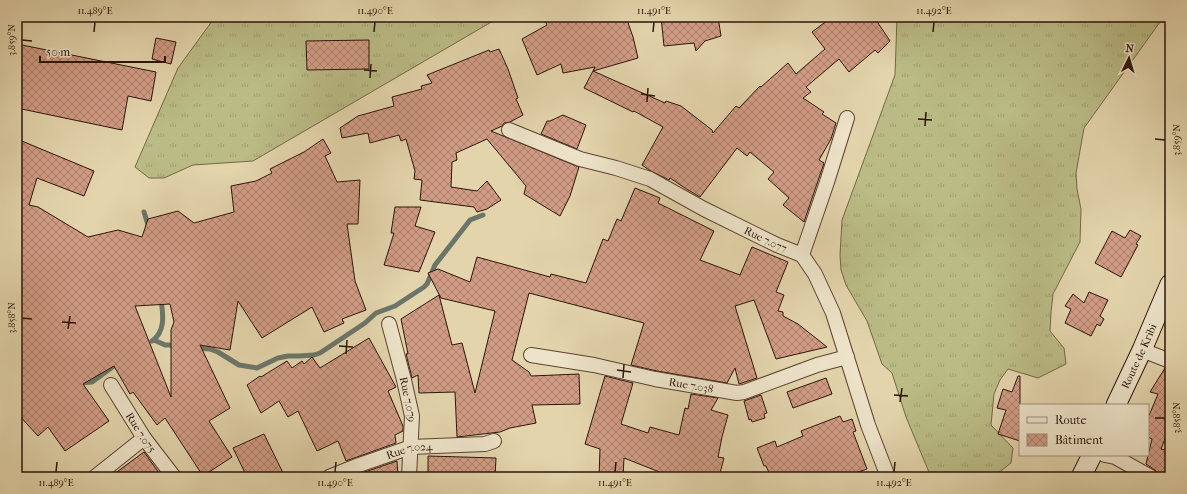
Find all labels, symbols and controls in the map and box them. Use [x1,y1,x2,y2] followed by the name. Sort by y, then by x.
[77,5,113,17] text: 11.489°E
[357,5,393,17] text: 11.490°E
[637,5,671,17] text: 11.491°E
[916,5,952,17] text: 11.492°E
[6,24,18,56] text: 3.859°N
[40,38,165,64] scale bar
[1109,38,1149,78] north arrow
[1125,42,1135,55] text: N
[46,45,70,59] text: 50 m
[1171,124,1183,156] text: 3.859°N
[742,224,789,255] street label: Rue 7.077
[6,302,18,334] text: 3.858°N
[1119,321,1160,391] street label: Route de Kribi
[668,375,714,396] street label: Rue 7.038
[396,376,418,423] street label: Rue 7.079
[1171,402,1183,434] text: 3.858°N
[1019,404,1149,456] legend
[123,410,159,455] street label: Rue 7.075
[1055,413,1087,427] text: Route
[1055,433,1104,447] text: Bâtiment
[384,440,433,462] street label: Rue 7.024
[38,477,74,489] text: 11.489°E
[317,477,353,489] text: 11.490°E
[598,477,632,489] text: 11.491°E
[876,477,912,489] text: 11.492°E

